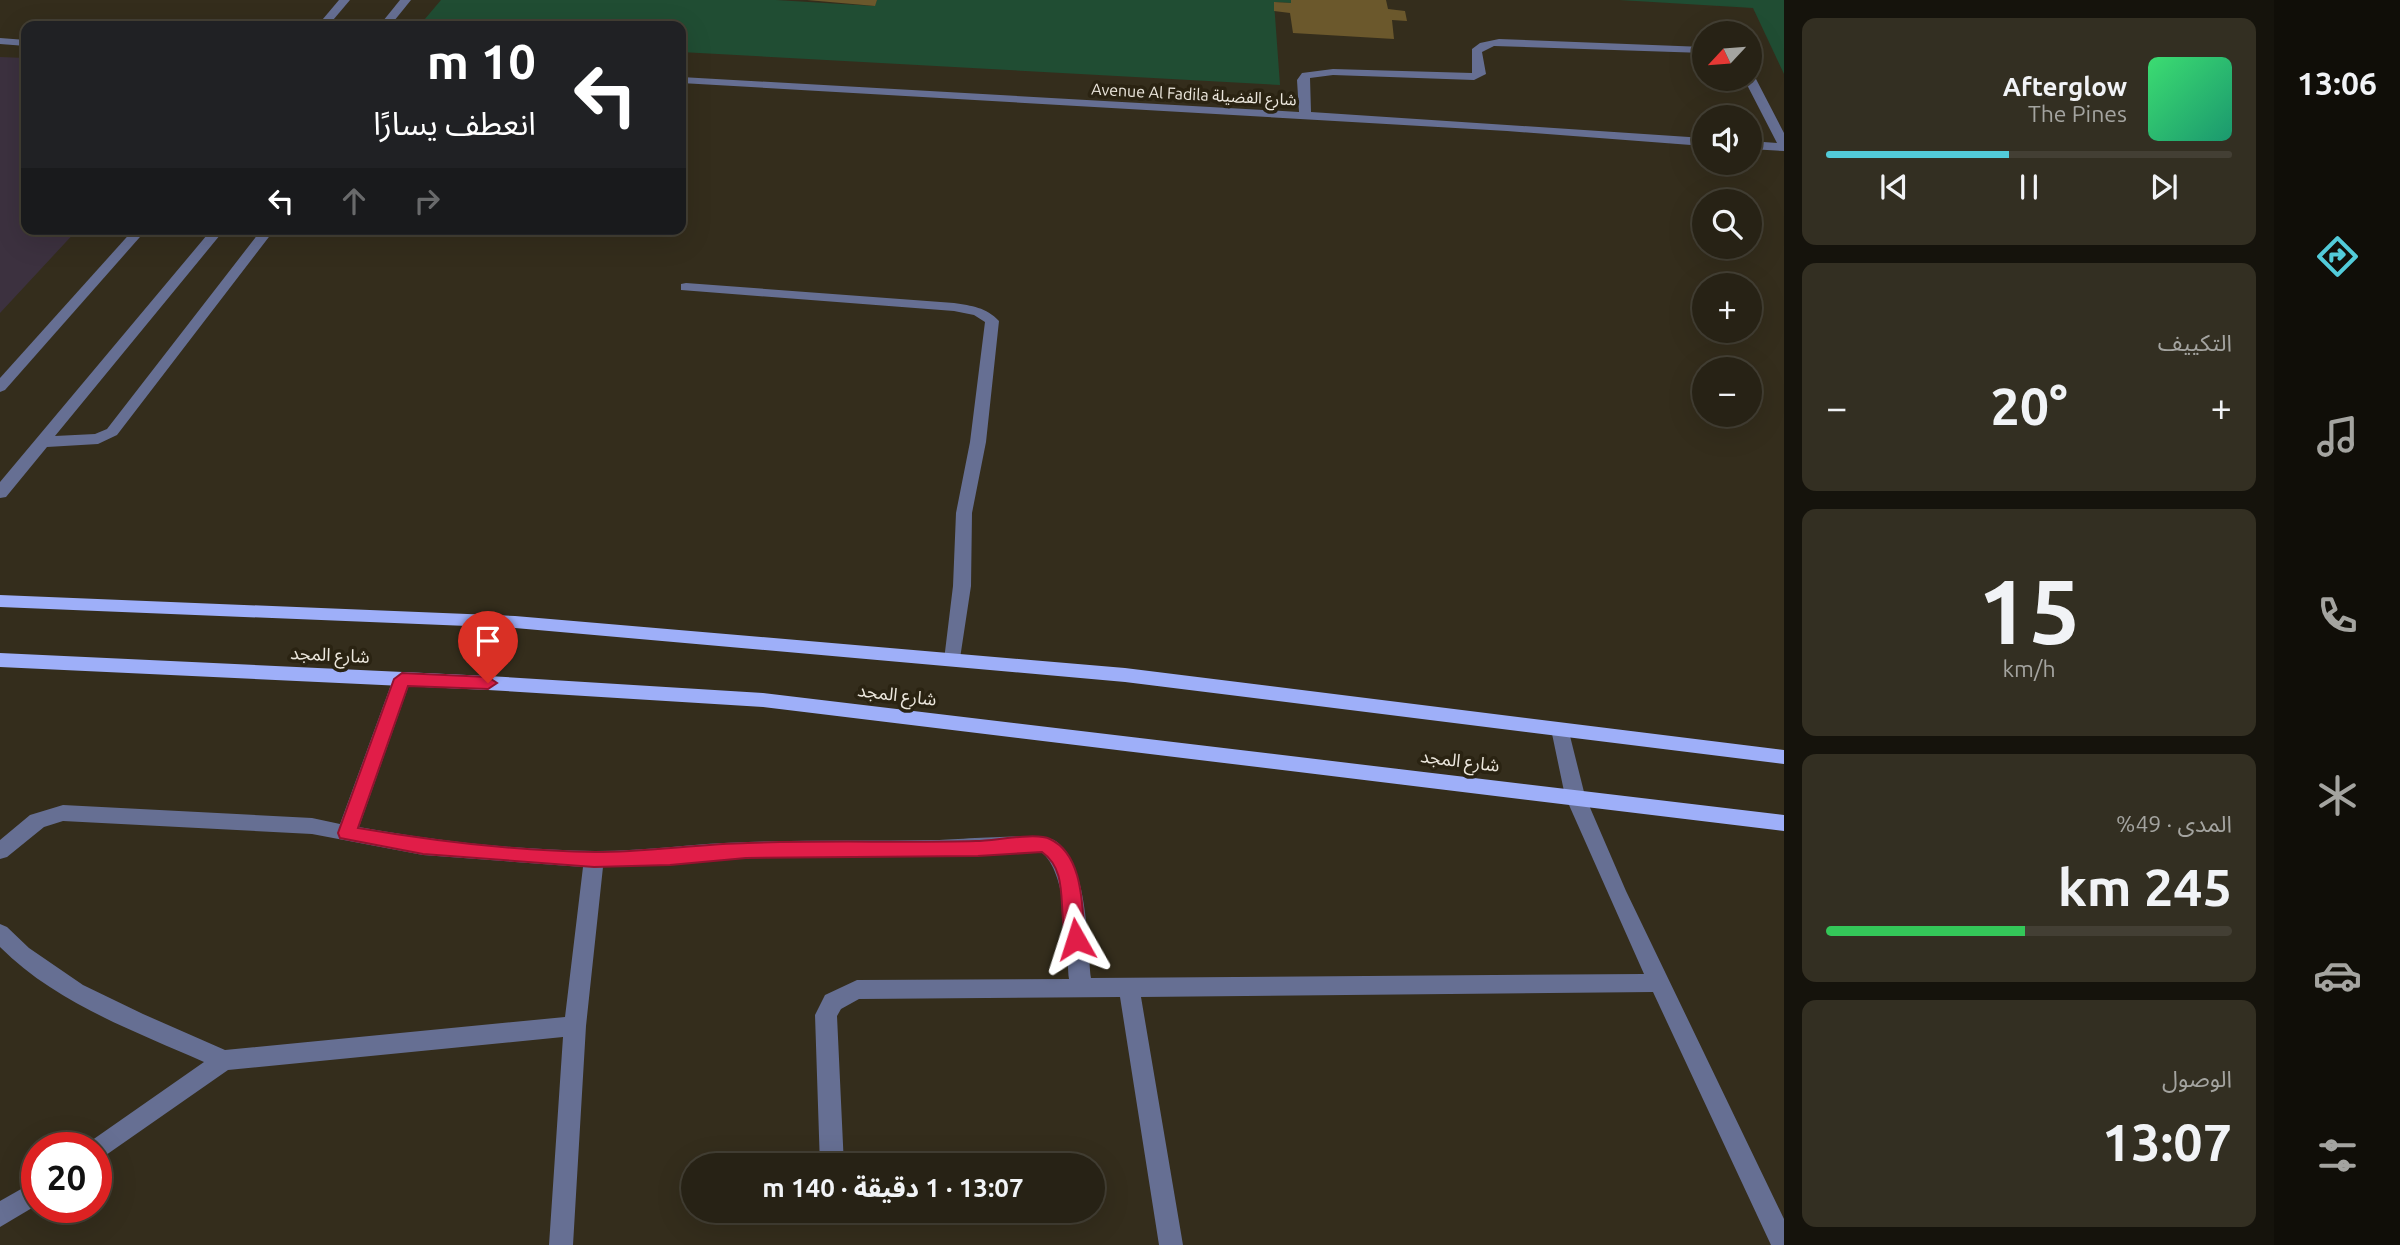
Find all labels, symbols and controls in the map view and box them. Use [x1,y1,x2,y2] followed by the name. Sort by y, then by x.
[1692,21,1762,91] north arrow
[1692,21,1762,427] map controls
[427,33,536,88] text: 10 m
[560,49,651,140] icon: left
[2297,65,2377,101] text: 13:06
[2003,72,2127,101] text: Afterglow
[1091,80,1297,112] street label: Avenue Al Fadila شارع الفضيلة
[2028,101,2127,126] text: The Pines
[373,105,536,141] text: انعطف يسارًا
[1692,105,1762,175] button: sound
[1875,168,1913,206] icon: previous
[2010,168,2048,206] icon: pause
[2145,168,2183,206] icon: next
[262,182,300,220] icon: left
[335,182,373,220] icon: ahead
[408,182,446,220] icon: right
[1692,189,1762,259] button: search
[2313,232,2362,281] icon: directions
[1692,273,1762,343] button: +
[2158,330,2232,355] text: التكييف
[1692,357,1762,427] button: −
[1990,377,2068,435] text: 20°
[1826,386,1847,428] text: −
[2211,386,2232,428] text: +
[2313,412,2362,461] icon: music
[1978,559,2080,661] text: 15
[2313,591,2362,640] icon: phone
[458,611,518,683] pin
[469,622,507,660] icon: arrive
[290,642,370,671] street label: شارع المجد
[2002,656,2056,681] text: km/h
[856,679,938,714] street label: شارع المجد
[1419,745,1501,780] street label: شارع المجد
[2313,771,2362,820] icon: climate
[2116,811,2232,836] text: المدى · 49%
[2058,858,2232,916] text: 245 km
[1039,902,1113,976] position arrow
[2313,951,2362,1000] icon: car
[2162,1066,2232,1091] text: الوصول
[2102,1113,2232,1171] text: 13:07
[2313,1131,2362,1180] icon: filters
[21,1132,112,1223] speed limit sign: 20
[762,1173,1024,1202] text: 13:07 · 1 دقيقة · 140 m

